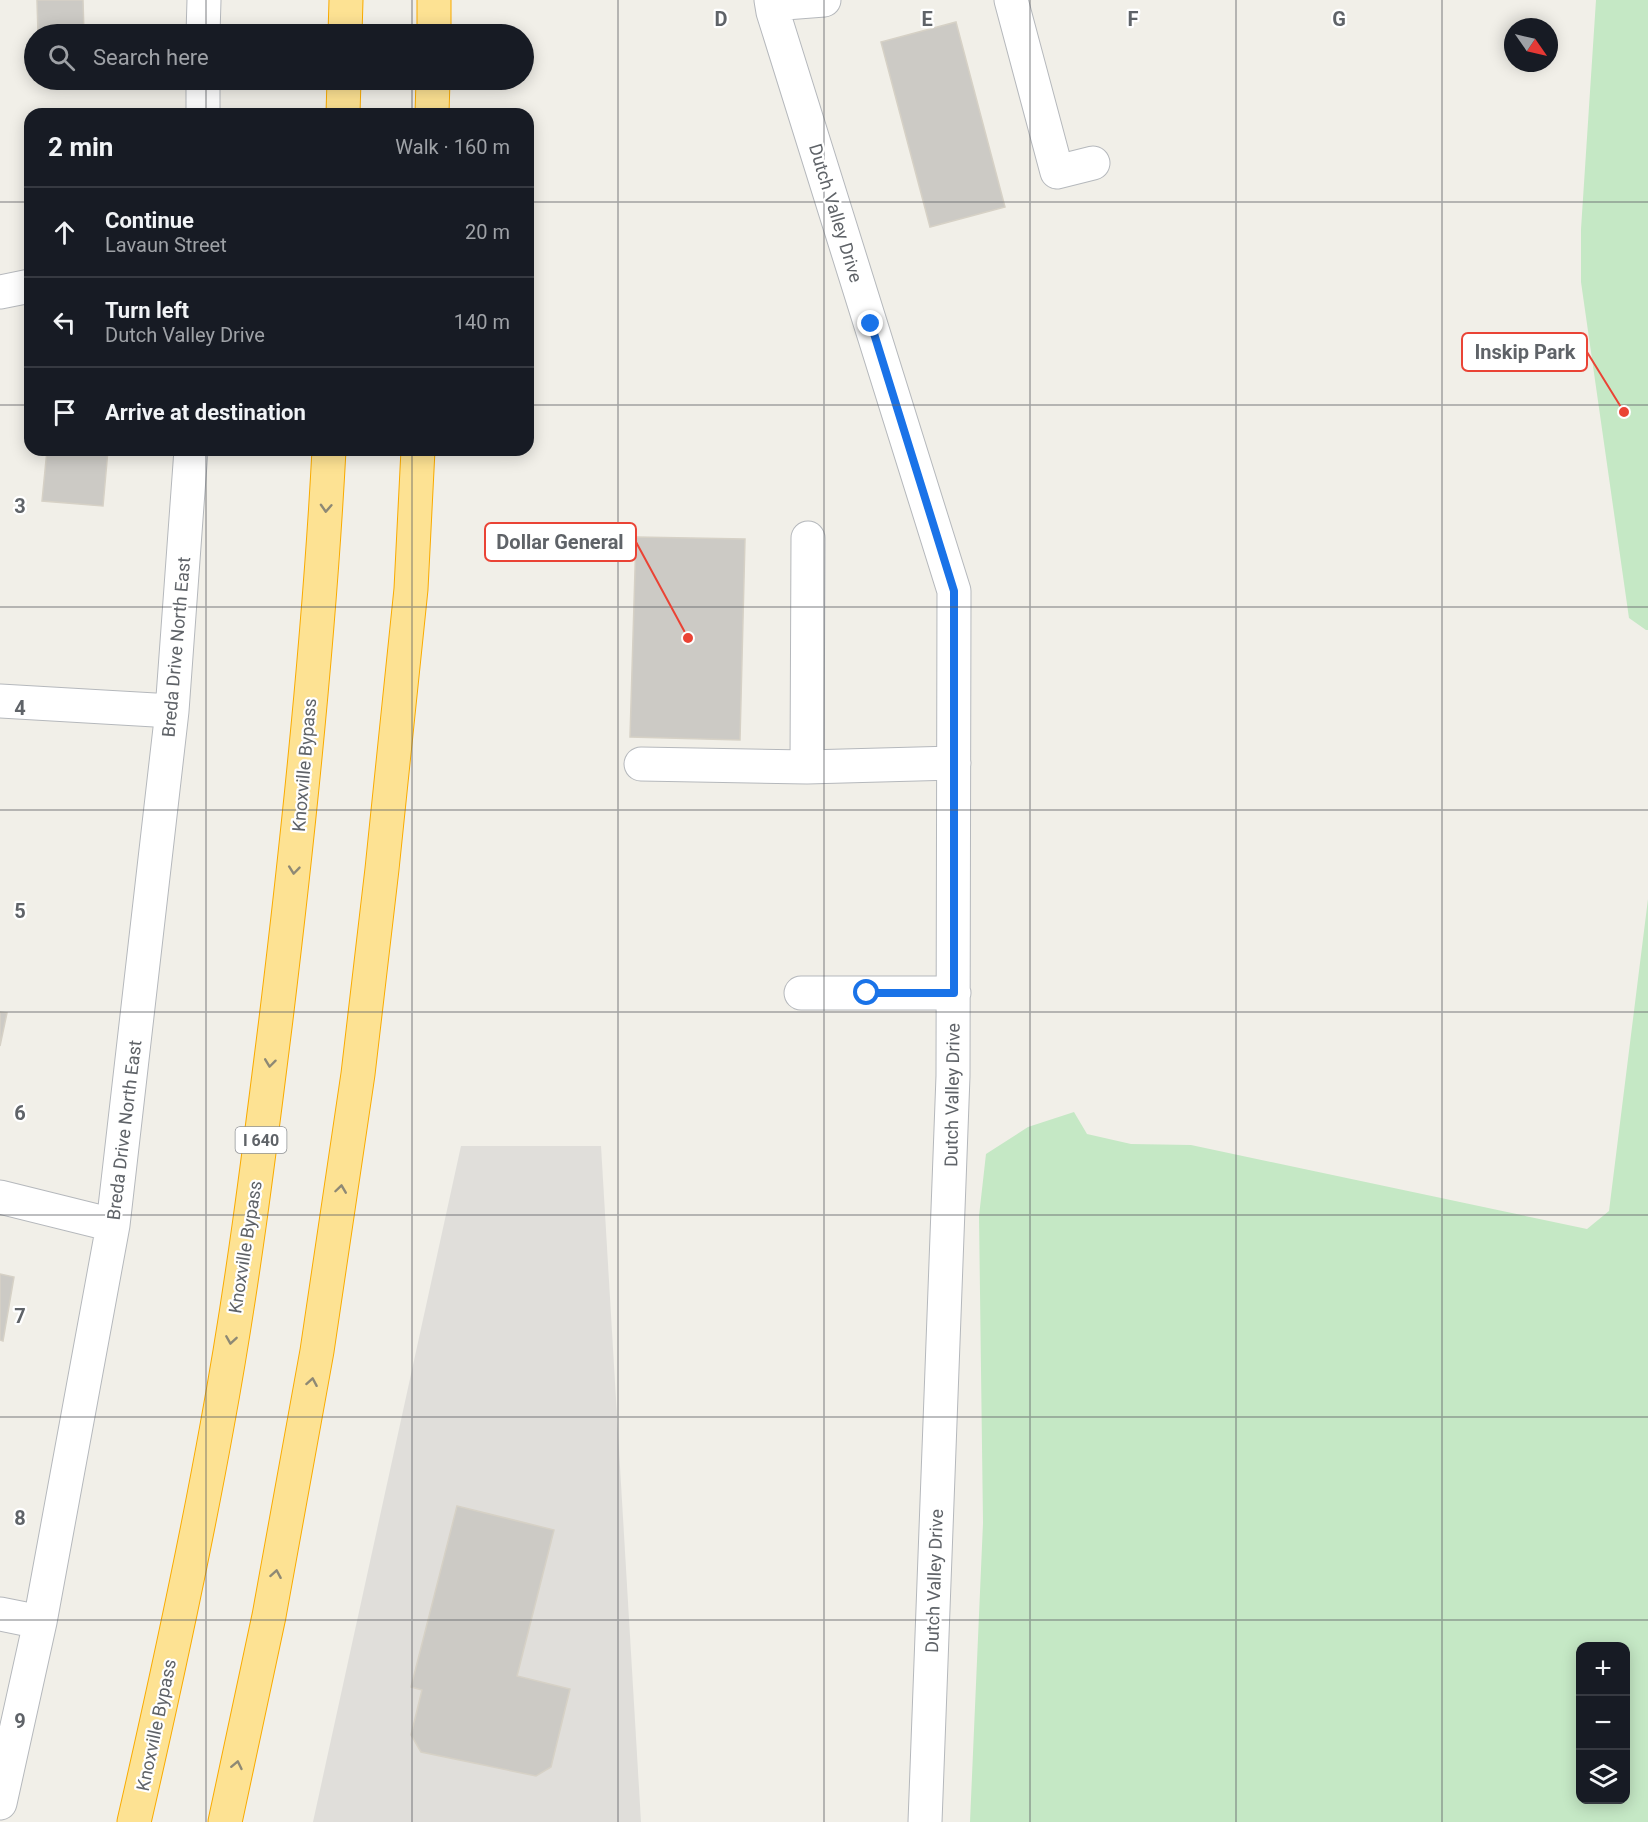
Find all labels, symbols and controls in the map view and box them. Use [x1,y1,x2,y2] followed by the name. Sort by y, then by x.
[715,7,728,31] text: D
[921,7,933,31] text: E
[1128,7,1139,31] text: F
[1332,7,1346,31] text: G
[1504,18,1558,72] north arrow
[24,24,534,90] search box
[45,41,78,74] icon: search
[93,45,209,70] text: Search here
[48,132,113,162] text: 2 min
[395,135,510,159] text: Walk · 160 m
[805,141,867,285] street label: Dutch Valley Drive
[105,208,194,233] text: Continue
[48,216,81,249] icon: ahead
[465,220,510,244] text: 20 m
[105,233,227,257] text: Lavaun Street
[105,298,189,323] text: Turn left
[48,306,81,339] icon: left
[454,310,510,334] text: 140 m
[857,310,883,336] route end
[105,323,265,347] text: Dutch Valley Drive
[1462,333,1587,371] callout: Inskip Park
[1474,340,1576,364] text: Inskip Park
[48,396,81,429] icon: arrive
[105,400,306,425] text: Arrive at destination
[14,494,26,518] text: 3
[320,504,333,513] one-way arrow
[485,523,636,561] callout: Dollar General
[496,530,624,554] text: Dollar General
[158,556,194,738] street label: Breda Drive North East
[14,696,26,720] text: 4
[288,697,320,833] street label: Knoxville Bypass
[288,865,301,875] one-way arrow
[14,899,26,923] text: 5
[853,979,879,1005] route start
[940,1023,964,1167] street label: Dutch Valley Drive
[103,1039,145,1221] street label: Breda Drive North East
[265,1059,277,1068] one-way arrow
[14,1101,26,1125] text: 6
[236,1127,286,1153] road number: I 640
[224,1179,266,1315] street label: Knoxville Bypass
[335,1185,347,1194] one-way arrow
[14,1304,26,1328] text: 7
[225,1335,237,1344] one-way arrow
[305,1377,318,1387] one-way arrow
[14,1506,26,1530] text: 8
[921,1509,947,1653] street label: Dutch Valley Drive
[270,1569,282,1578] one-way arrow
[1576,1642,1630,1804] map controls
[1576,1642,1630,1696] button: +
[132,1657,180,1793] street label: Knoxville Bypass
[1576,1696,1630,1750] button: −
[14,1709,26,1733] text: 9
[1576,1750,1630,1804] button: layers
[230,1760,243,1770] one-way arrow

